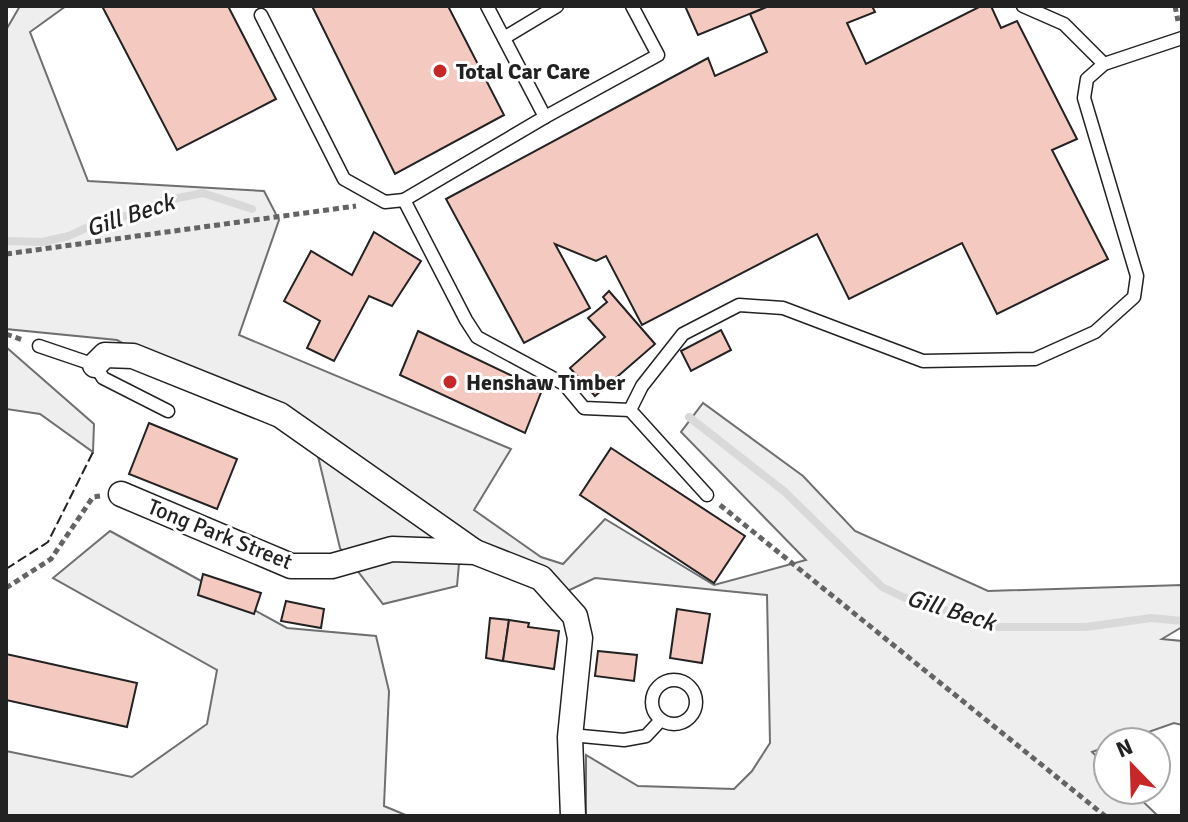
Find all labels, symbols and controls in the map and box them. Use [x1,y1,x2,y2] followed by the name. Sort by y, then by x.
[456,58,590,85] place label: Total Car Care
[431,62,449,80] marker: Total Car Care
[82,186,180,243] water label: Gill Beck
[466,369,626,396] place label: Henshaw Timber
[441,373,459,391] marker: Henshaw Timber
[144,493,296,575] street label: Tong Park Street
[903,582,1001,638] water label: Gill Beck
[1092,726,1172,806] north arrow
[1112,733,1137,763] text: N

